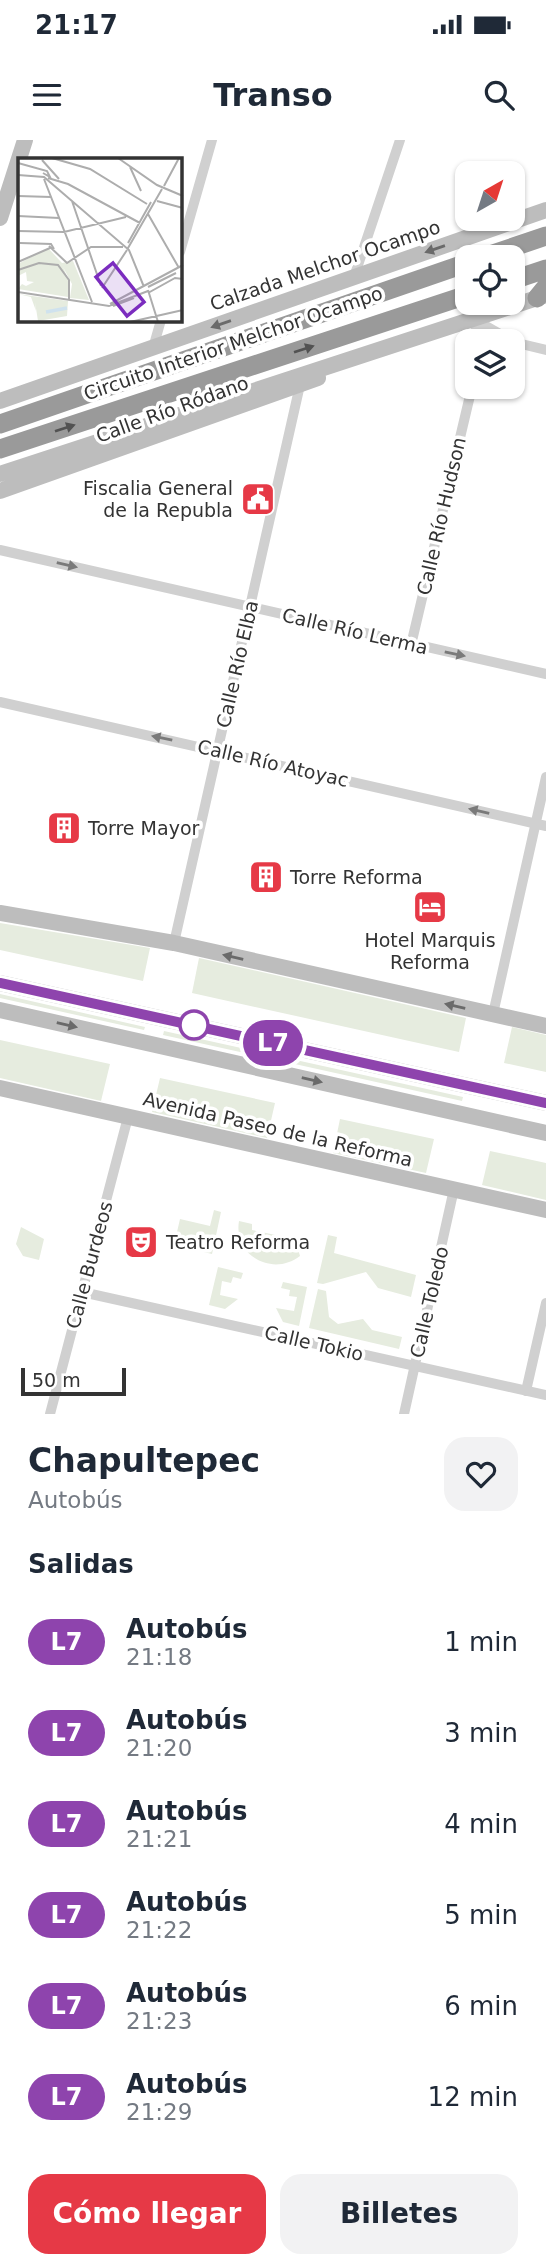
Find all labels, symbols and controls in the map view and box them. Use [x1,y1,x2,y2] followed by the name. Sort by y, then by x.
[35,10,118,40] text: 21:17
[28,76,66,114] icon: menu
[213,76,333,114] text: Transo
[480,76,518,114] icon: search
[18,158,182,322] inset map
[455,161,525,231] north arrow
[455,161,525,399] map controls
[207,215,443,315] street label: Calzada Melchor Ocampo
[425,244,446,255] one-way arrow
[455,245,525,315] button: locate
[81,281,385,405] street label: Circuito Interior Melchor Ocampo
[210,319,231,330] one-way arrow
[455,329,525,399] button: layers
[294,343,315,354] one-way arrow
[93,371,251,447] street label: Calle Río Ródano
[54,422,75,432] one-way arrow
[412,435,470,597] street label: Calle Río Hudson
[83,477,233,521] place label: Fiscalia General de la Republa
[239,480,277,518] public building icon: Fiscalia General de la Republa
[56,560,78,571] one-way arrow
[212,598,262,730] street label: Calle Río Elba
[280,604,430,658] street label: Calle Río Lerma
[444,649,466,660] one-way arrow
[151,732,173,743] one-way arrow
[195,735,351,791] street label: Calle Río Atoyac
[468,805,490,816] one-way arrow
[45,809,83,847] building icon: Torre Mayor
[87,817,200,839] place label: Torre Mayor
[247,858,285,896] building icon: Torre Reforma
[289,866,423,888] place label: Torre Reforma
[411,888,449,926] hotel icon: Hotel Marquis Reforma
[364,929,496,973] place label: Hotel Marquis Reforma
[222,951,244,962] one-way arrow
[444,1000,466,1011] one-way arrow
[179,1010,209,1040] unlabelled marker
[56,1019,78,1030] one-way arrow
[242,1020,304,1066] line badge: L7
[257,1029,289,1057] text: L7
[301,1075,323,1086] one-way arrow
[141,1087,415,1171] street label: Avenida Paseo de la Reforma
[61,1199,117,1331] street label: Calle Burdeos
[122,1223,160,1261] theatre icon: Teatro Reforma
[165,1231,310,1253] place label: Teatro Reforma
[405,1244,453,1360] street label: Calle Toledo
[262,1321,366,1365] street label: Calle Tokio
[21,1365,126,1397] scale bar
[32,1369,81,1391] text: 50 m
[444,1437,518,1511] button: heart
[28,1441,260,1480] text: Chapultepec
[28,1487,123,1513] text: Autobús
[28,1549,134,1579] text: Salidas
[126,1614,248,1644] text: Autobús
[444,1627,518,1657] text: 1 min
[51,1628,83,1656] text: L7
[126,1644,192,1670] text: 21:18
[126,1705,248,1735] text: Autobús
[444,1718,518,1748] text: 3 min
[51,1719,83,1747] text: L7
[126,1735,192,1761] text: 21:20
[126,1796,248,1826] text: Autobús
[444,1809,518,1839] text: 4 min
[51,1810,83,1838] text: L7
[126,1826,192,1852] text: 21:21
[126,1887,248,1917] text: Autobús
[444,1900,518,1930] text: 5 min
[51,1901,83,1929] text: L7
[126,1917,192,1943] text: 21:22
[126,1978,248,2008] text: Autobús
[444,1991,518,2021] text: 6 min
[51,1992,83,2020] text: L7
[126,2008,192,2034] text: 21:23
[126,2069,248,2099] text: Autobús
[428,2082,518,2112] text: 12 min
[51,2083,83,2111] text: L7
[126,2099,192,2125] text: 21:29
[28,2174,266,2254] button: Cómo llegar
[280,2174,518,2254] button: Billetes

